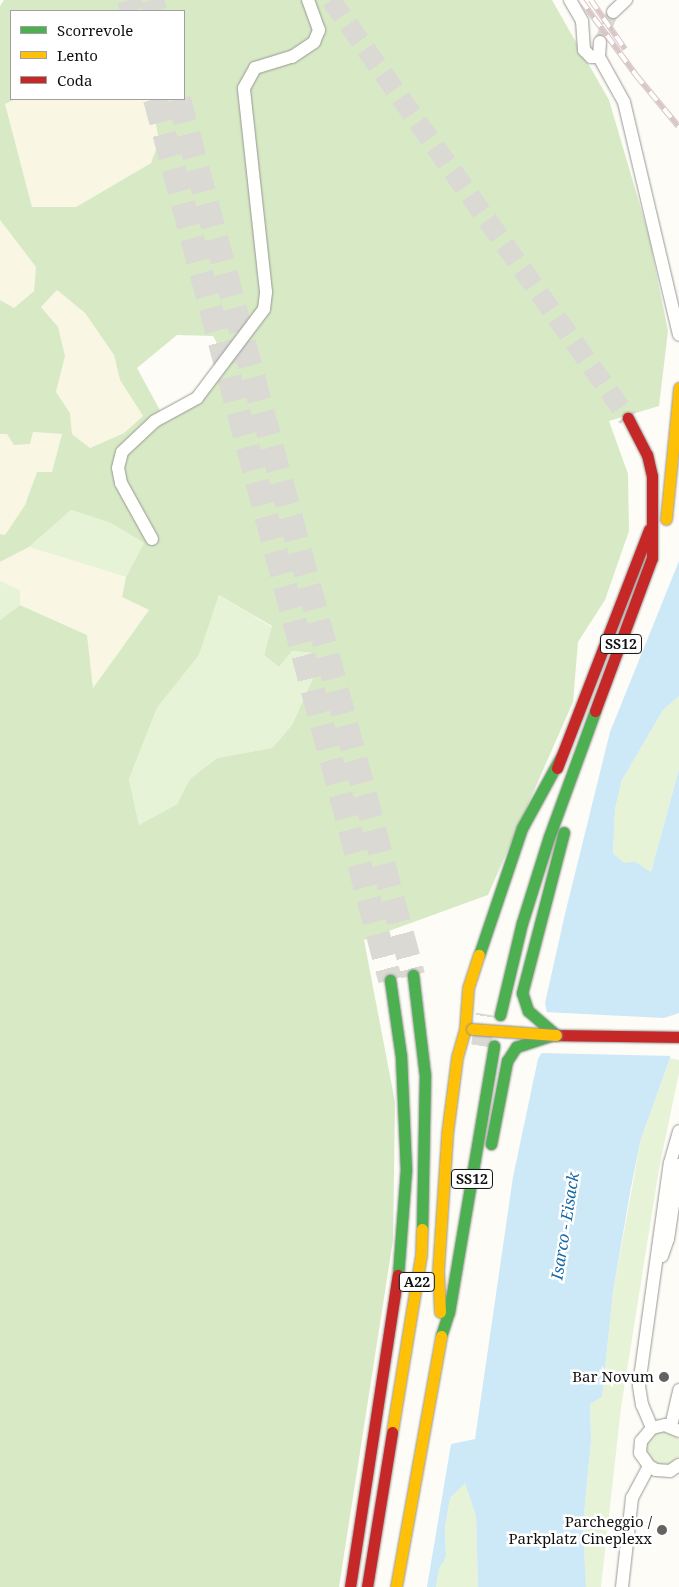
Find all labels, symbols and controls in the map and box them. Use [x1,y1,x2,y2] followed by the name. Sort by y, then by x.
[10,10,185,100] legend
[57,20,133,40] text: Scorrevole
[57,45,98,65] text: Lento
[57,70,93,90] text: Coda
[600,633,642,656] road number: SS12
[451,1168,493,1190] road number: SS12
[547,1171,583,1281] water label: Isarco - Eisack
[398,1270,436,1294] road number: A22
[572,1368,654,1386] place label: Bar Novum
[658,1371,670,1383] marker: Bar Novum
[509,1512,652,1547] place label: Parcheggio / Parkplatz Cineplexx
[656,1524,668,1536] marker: Parcheggio / Parkplatz Cineplexx

